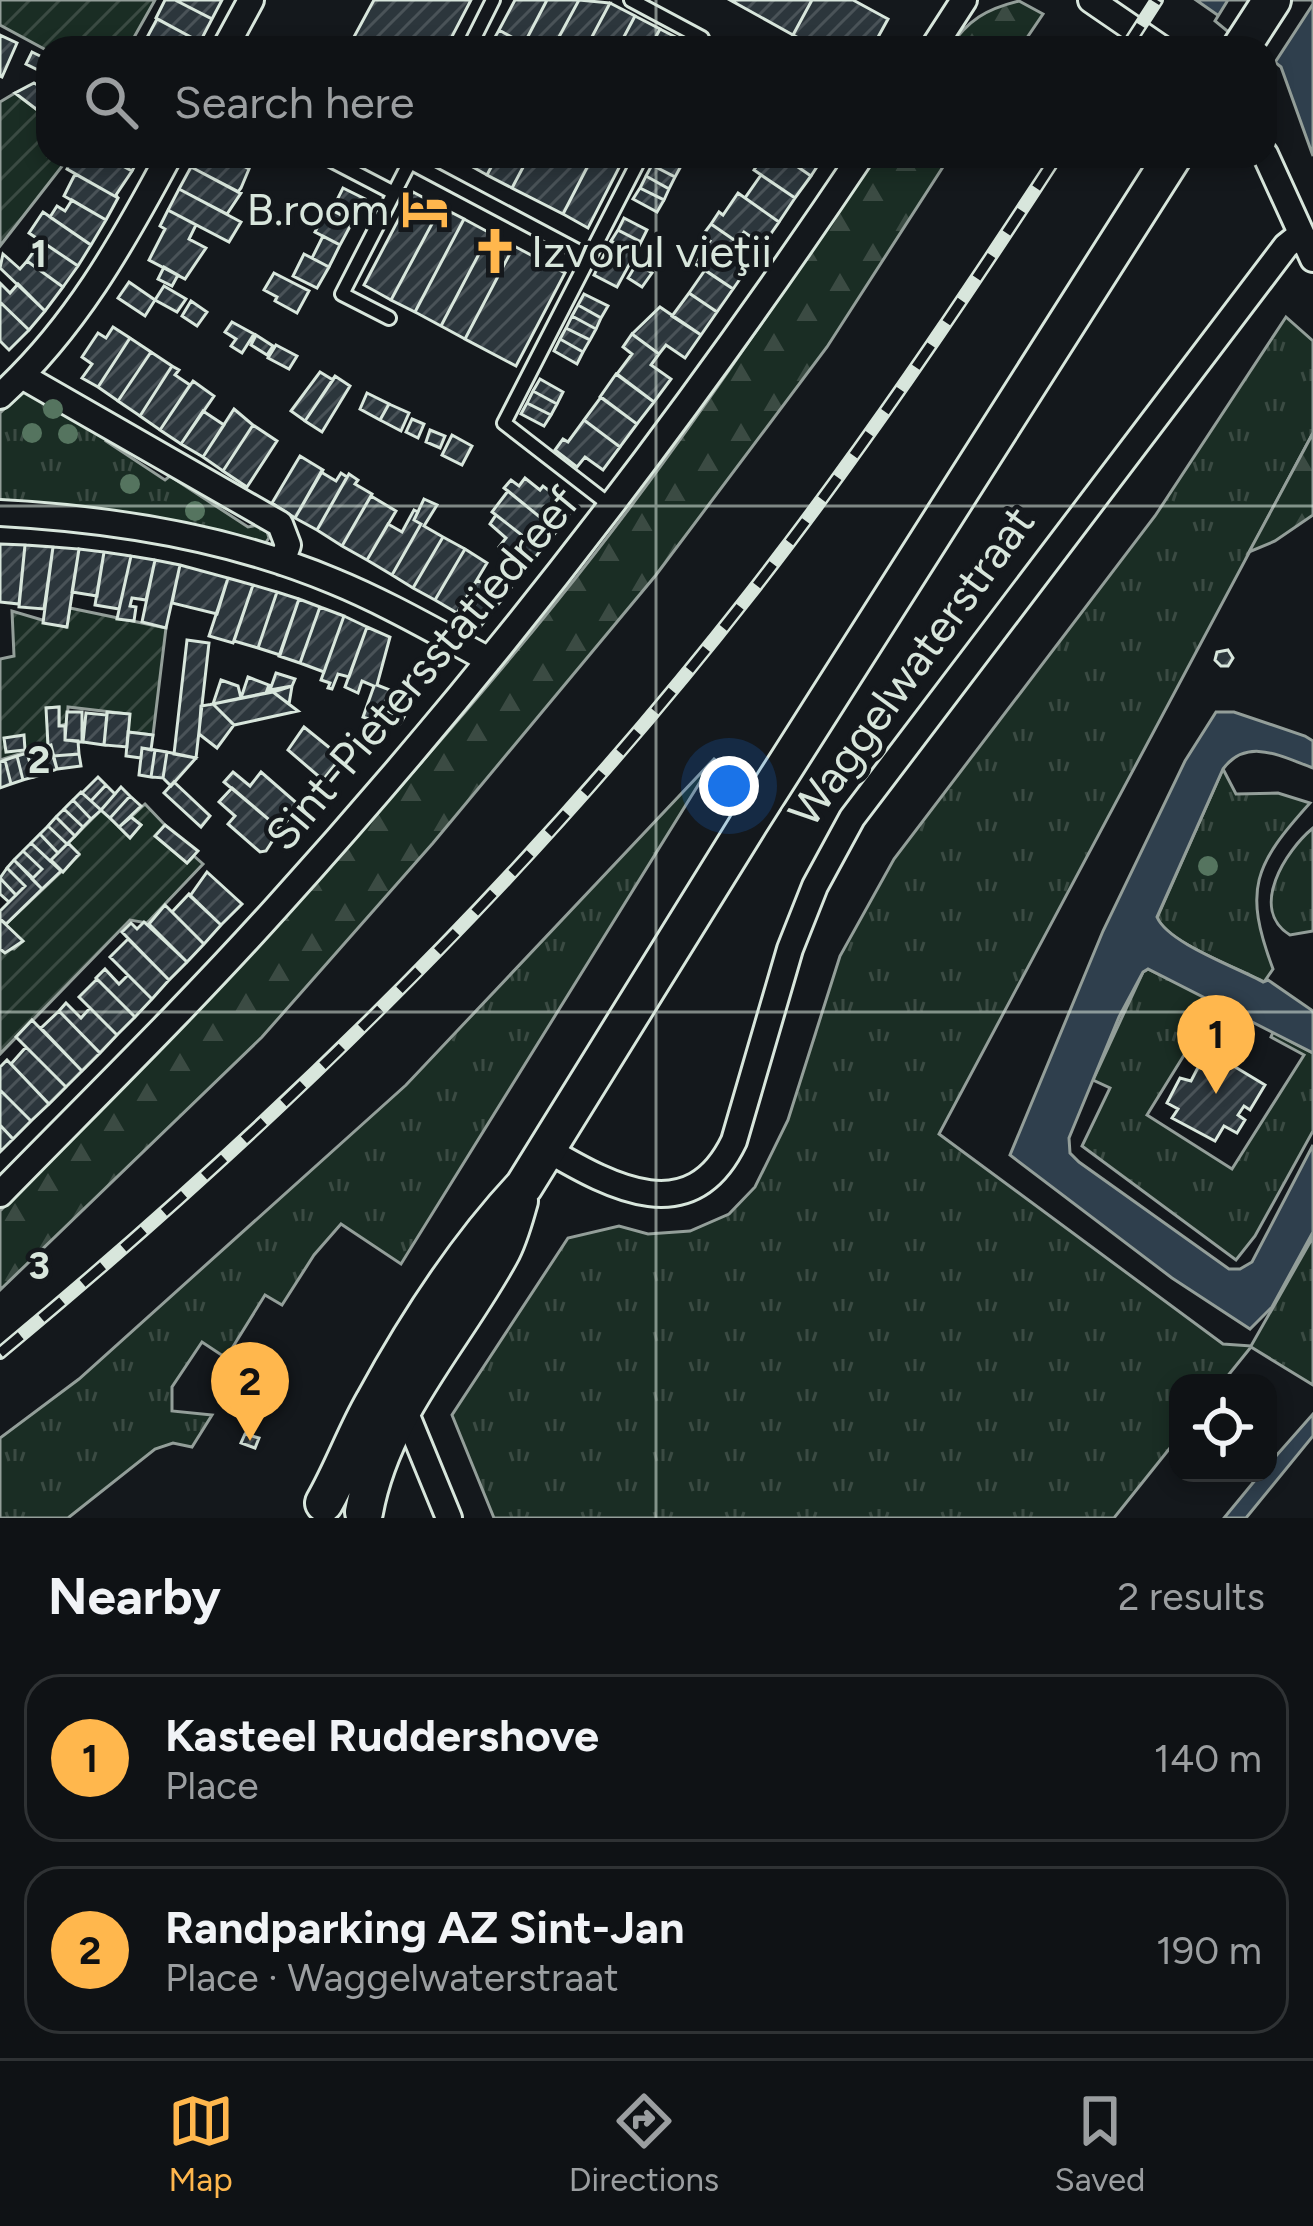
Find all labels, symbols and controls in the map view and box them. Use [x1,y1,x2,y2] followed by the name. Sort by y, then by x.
[36,36,1277,168] search box
[78,69,144,135] icon: search
[174,75,414,129] text: Search here
[246,182,389,236] place label: B.room
[400,184,450,234] hotel icon: B.room
[531,224,772,278] place label: Izvorul vieţii
[470,226,520,276] church icon: Izvorul vieţii
[31,230,47,277] text: 1
[254,475,590,861] street label: Sint-Pietersstatiedreef
[777,496,1045,836] street label: Waggelwaterstraat
[28,736,50,783] text: 2
[699,756,759,816] your location
[1177,995,1255,1094] pin: 1
[28,1242,50,1289] text: 3
[211,1342,289,1441] pin: 2
[1169,1374,1277,1482] map controls
[1169,1374,1277,1482] button: locate
[48,1566,221,1627] text: Nearby
[1118,1573,1265,1620] text: 2 results
[165,1708,599,1762] text: Kasteel Ruddershove
[82,1735,98,1782] text: 1
[1154,1735,1262,1782] text: 140 m
[165,1762,258,1809] text: Place
[165,1900,685,1954] text: Randparking AZ Sint-Jan
[79,1927,101,1974] text: 2
[1156,1927,1262,1974] text: 190 m
[165,1954,619,2001] text: Place · Waggelwaterstraat
[168,2088,234,2199] tab: Map
[569,2088,719,2199] tab: Directions
[1054,2088,1145,2199] tab: Saved

